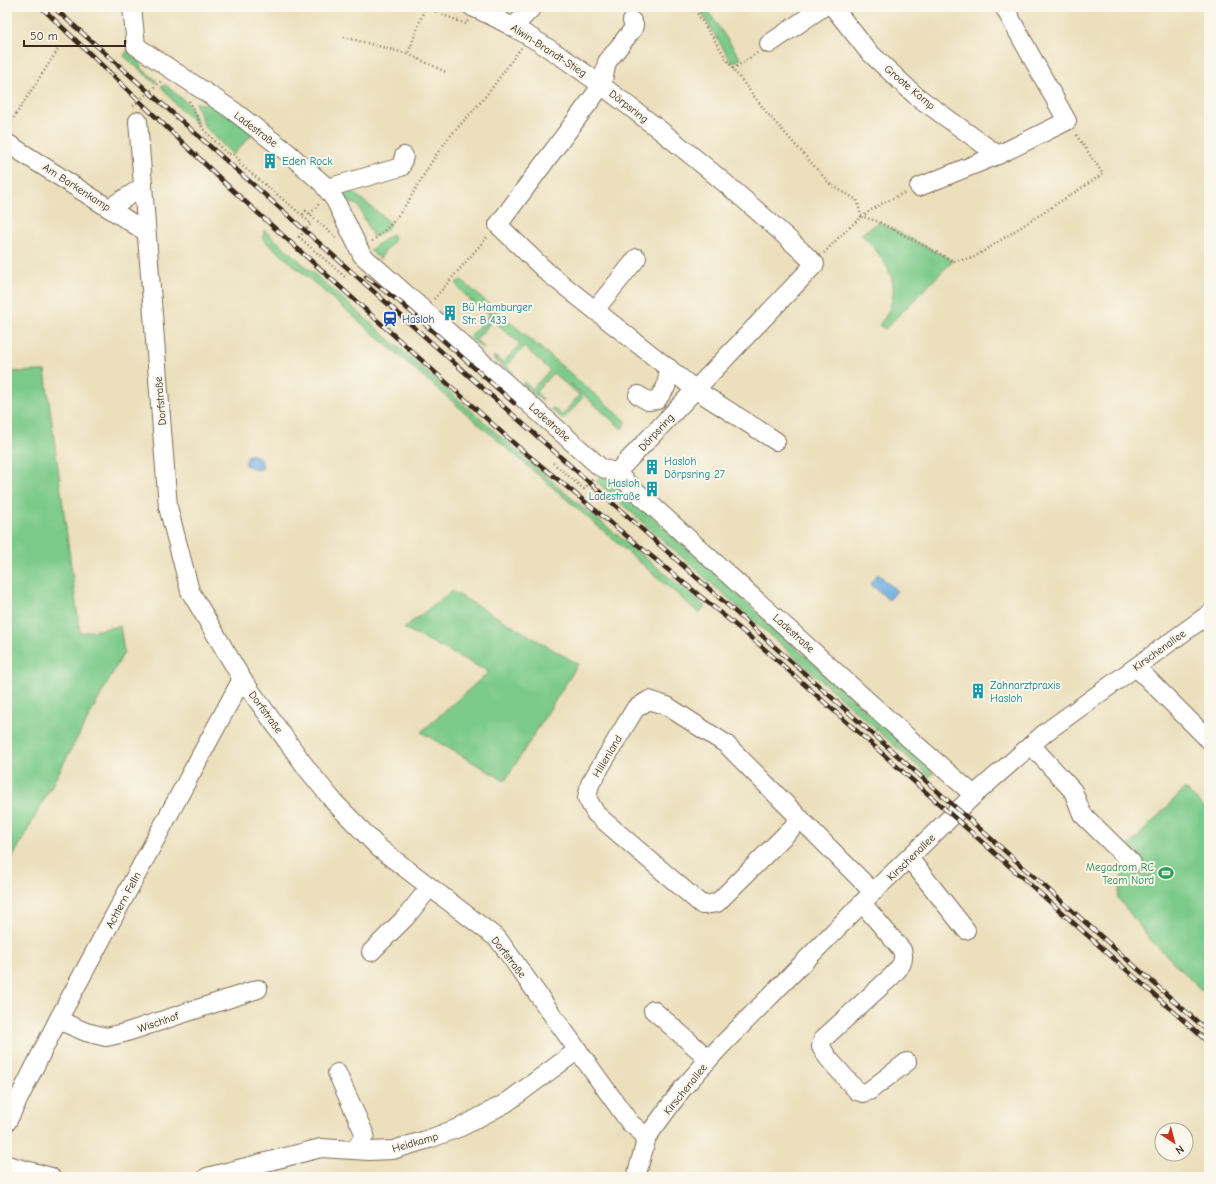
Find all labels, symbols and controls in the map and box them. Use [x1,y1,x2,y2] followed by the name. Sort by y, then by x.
[508,21,589,80] street label: Alwin-Brandt-Stieg
[24,22,125,48] scale bar
[30,29,58,43] text: 50 m
[882,62,938,113] street label: Groote Kamp
[606,87,651,126] street label: Dörpsring
[231,109,280,150] street label: Ladestraße
[261,152,279,170] building icon: Eden Rock
[282,155,333,168] place label: Eden Rock
[40,161,113,214] street label: Am Barkenkamp
[462,301,533,327] place label: Bü Hamburger Str. B 433
[441,304,459,322] building icon: Bü Hamburger Str. B 433
[381,310,399,328] station icon: Hasloh
[402,313,434,326] place label: Hasloh
[152,375,169,426] street label: Dorfstraße
[526,400,573,445] street label: Ladestraße
[636,411,677,454] street label: Dörpsring
[664,455,725,481] place label: Hasloh Dörpsring 27
[643,458,661,476] building icon: Hasloh Dörpsring 27
[589,477,640,503] place label: Hasloh Ladestraße
[643,480,661,498] building icon: Hasloh Ladestraße
[770,611,817,656] street label: Ladestraße
[1130,627,1189,674] street label: Kirschenallee
[990,679,1060,705] place label: Zahnarztpraxis Hasloh
[969,682,987,700] building icon: Zahnarztpraxis Hasloh
[246,689,286,736] street label: Dorfstraße
[590,733,625,780] street label: Hillenland
[885,831,938,884] street label: Kirschenallee
[1086,861,1154,887] place label: Megadrom RC Team Nord
[1157,864,1175,882] sports icon: Megadrom RC Team Nord
[103,870,144,931] street label: Achtern Felln
[488,934,529,981] street label: Dorfstraße
[136,1009,181,1036] street label: Wischhof
[661,1061,710,1117] street label: Kirschenallee
[1154,1122,1194,1162] north arrow
[391,1130,440,1155] street label: Heidkamp
[1173,1142,1186,1157] text: N

